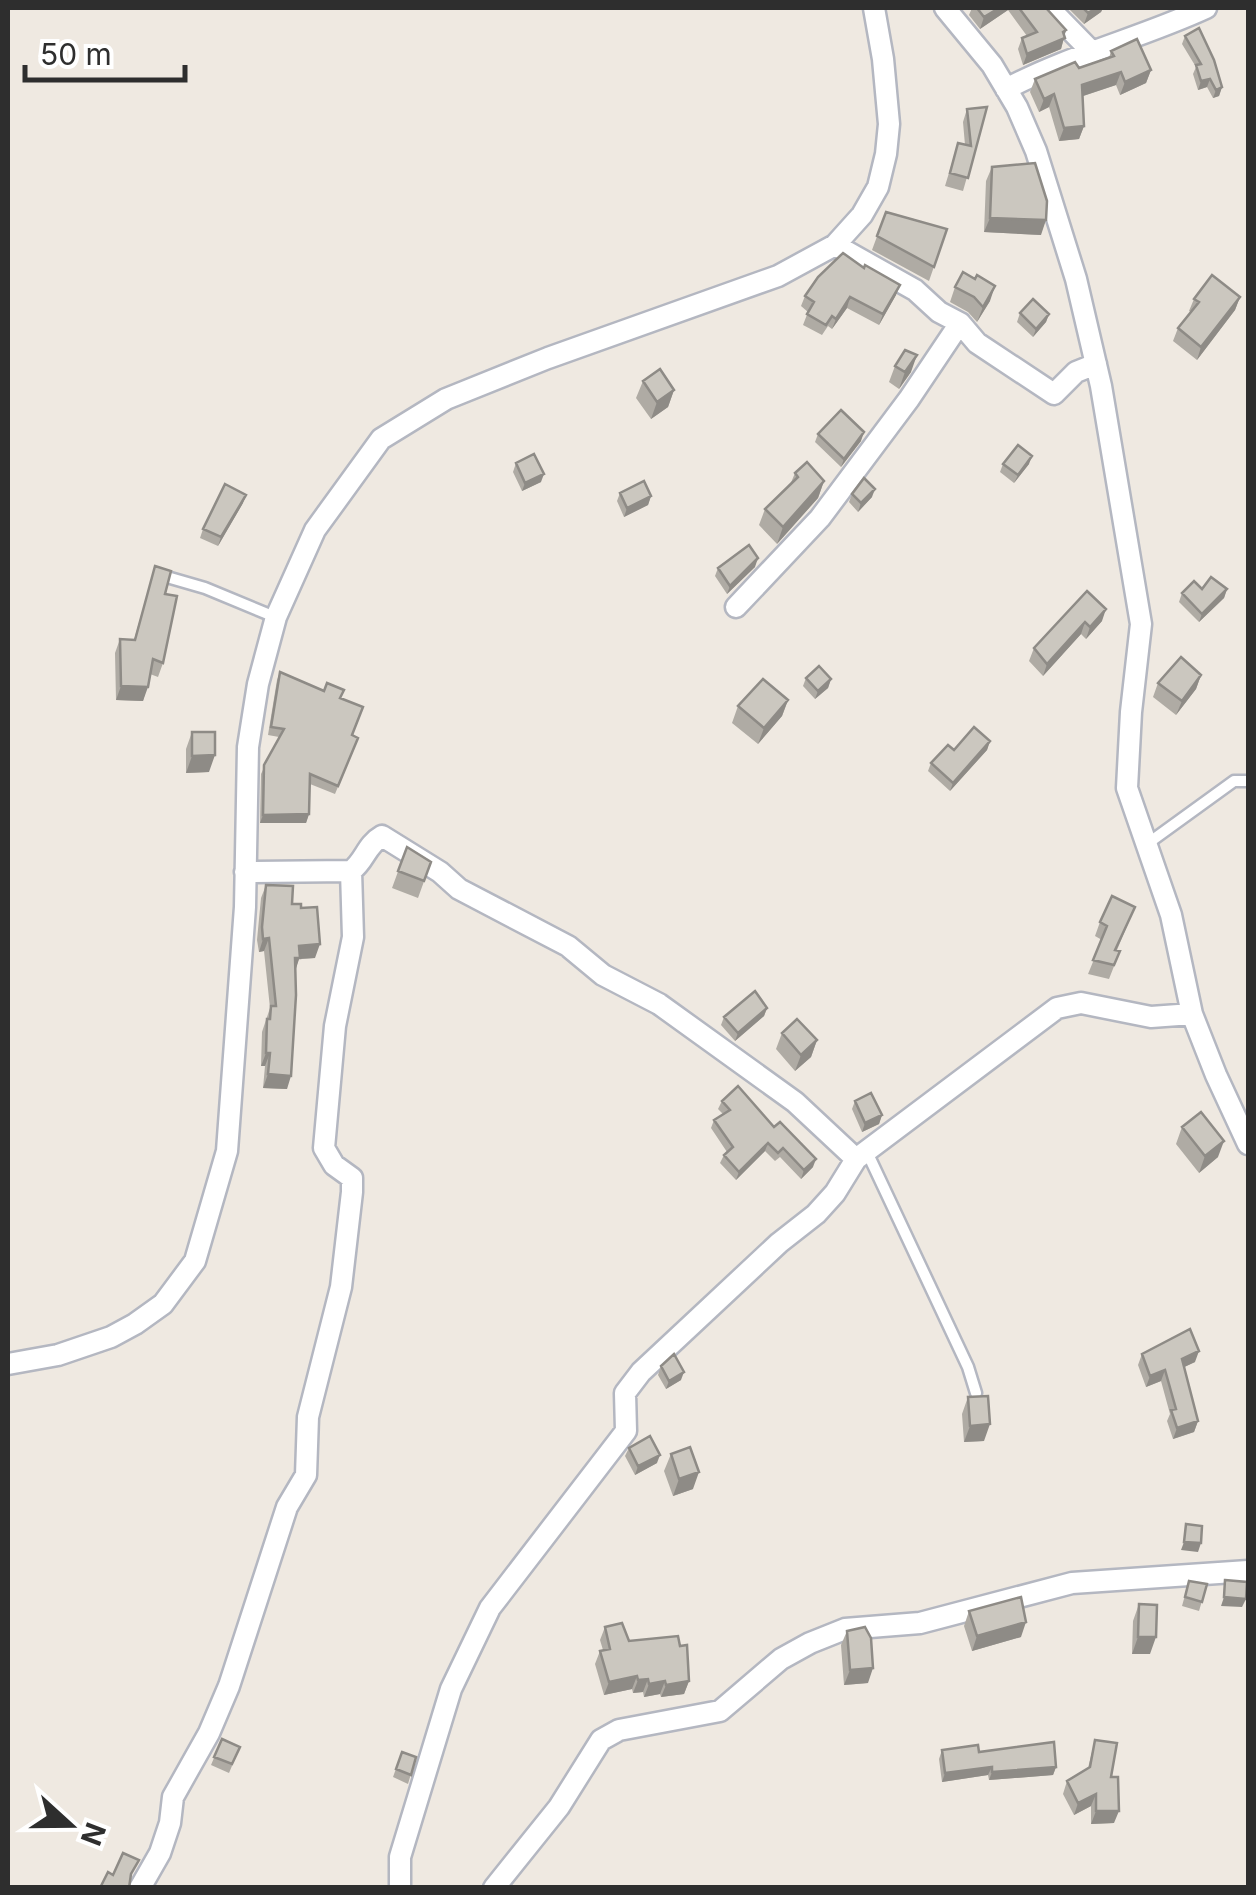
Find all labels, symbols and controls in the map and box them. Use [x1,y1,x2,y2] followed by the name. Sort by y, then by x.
[25,20,185,82] scale bar
[40,36,112,72] text: 50 m
[20,1775,120,1875] north arrow
[74,1818,113,1850] text: N

